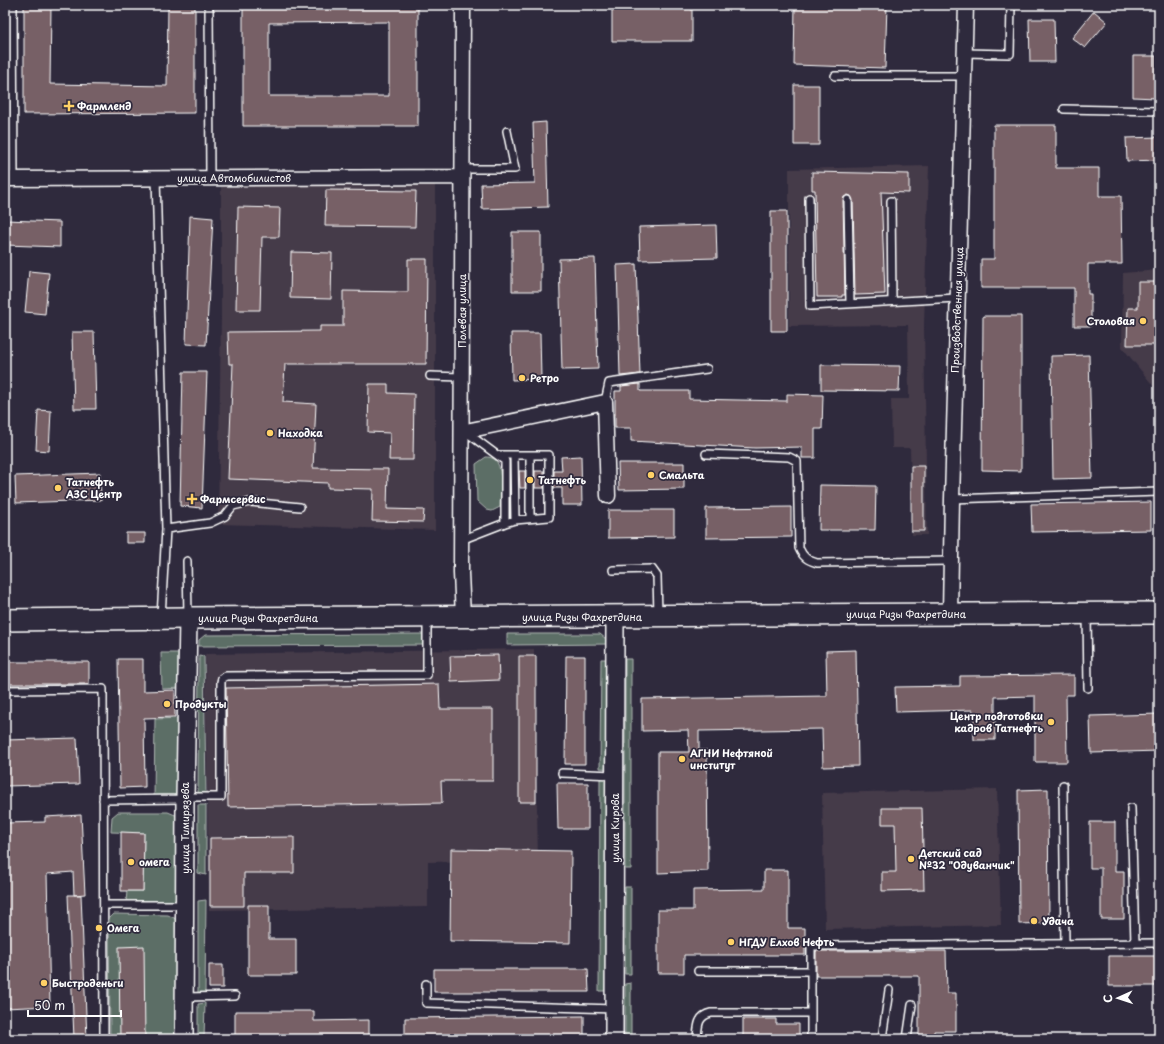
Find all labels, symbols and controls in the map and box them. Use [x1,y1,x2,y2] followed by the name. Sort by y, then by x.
[77,98,131,113] place label: Фармленд
[64,101,74,111] marker: Фармленд
[177,170,291,185] street label: улица Автомобилистов
[947,246,966,373] street label: Производственная улица
[454,273,469,348] street label: Полевая улица
[1087,313,1135,328] place label: Столовая
[1138,316,1148,326] marker: Столовая
[530,370,559,385] place label: Ретро
[517,373,527,383] marker: Ретро
[278,425,323,440] place label: Находка
[265,428,275,438] marker: Находка
[659,467,705,482] place label: Смальта
[646,470,656,480] marker: Смальта
[538,472,586,487] place label: Татнефть
[65,474,122,501] place label: Татнефть АЗС Центр
[525,475,535,485] marker: Татнефть
[53,483,63,493] marker: Татнефть АЗС Центр
[200,491,266,506] place label: Фармсервис
[187,494,197,504] marker: Фармсервис
[846,606,967,621] street label: улица Ризы Фахретдина
[522,609,643,624] street label: улица Ризы Фахретдина
[198,610,319,625] street label: улица Ризы Фахретдина
[175,696,227,711] place label: Продукты
[162,699,172,709] marker: Продукты
[950,708,1043,735] place label: Центр подготовки кадров Татнефть
[1046,717,1056,727] marker: Центр подготовки кадров Татнефть
[690,745,773,772] place label: АГНИ Нефтяной институт
[677,754,687,764] marker: АГНИ Нефтяной институт
[177,781,192,874] street label: улица Тимирязева
[607,792,622,863] street label: улица Кирова
[918,845,1015,872] place label: Детский сад №32 "Одуванчик"
[139,854,170,869] place label: омега
[906,854,916,864] marker: Детский сад №32 "Одуванчик"
[126,857,136,867] marker: омега
[1042,913,1074,928] place label: Удача
[1029,916,1039,926] marker: Удача
[107,920,140,935] place label: Омега
[94,923,104,933] marker: Омега
[739,934,835,949] place label: НГДУ Елхов Нефть
[726,937,736,947] marker: НГДУ Елхов Нефть
[52,975,123,990] place label: Быстроденьги
[39,978,49,988] marker: Быстроденьги
[1098,978,1138,1018] north arrow
[28,992,121,1018] scale bar
[1099,994,1116,1003] text: С
[34,996,65,1014] text: 50 m

